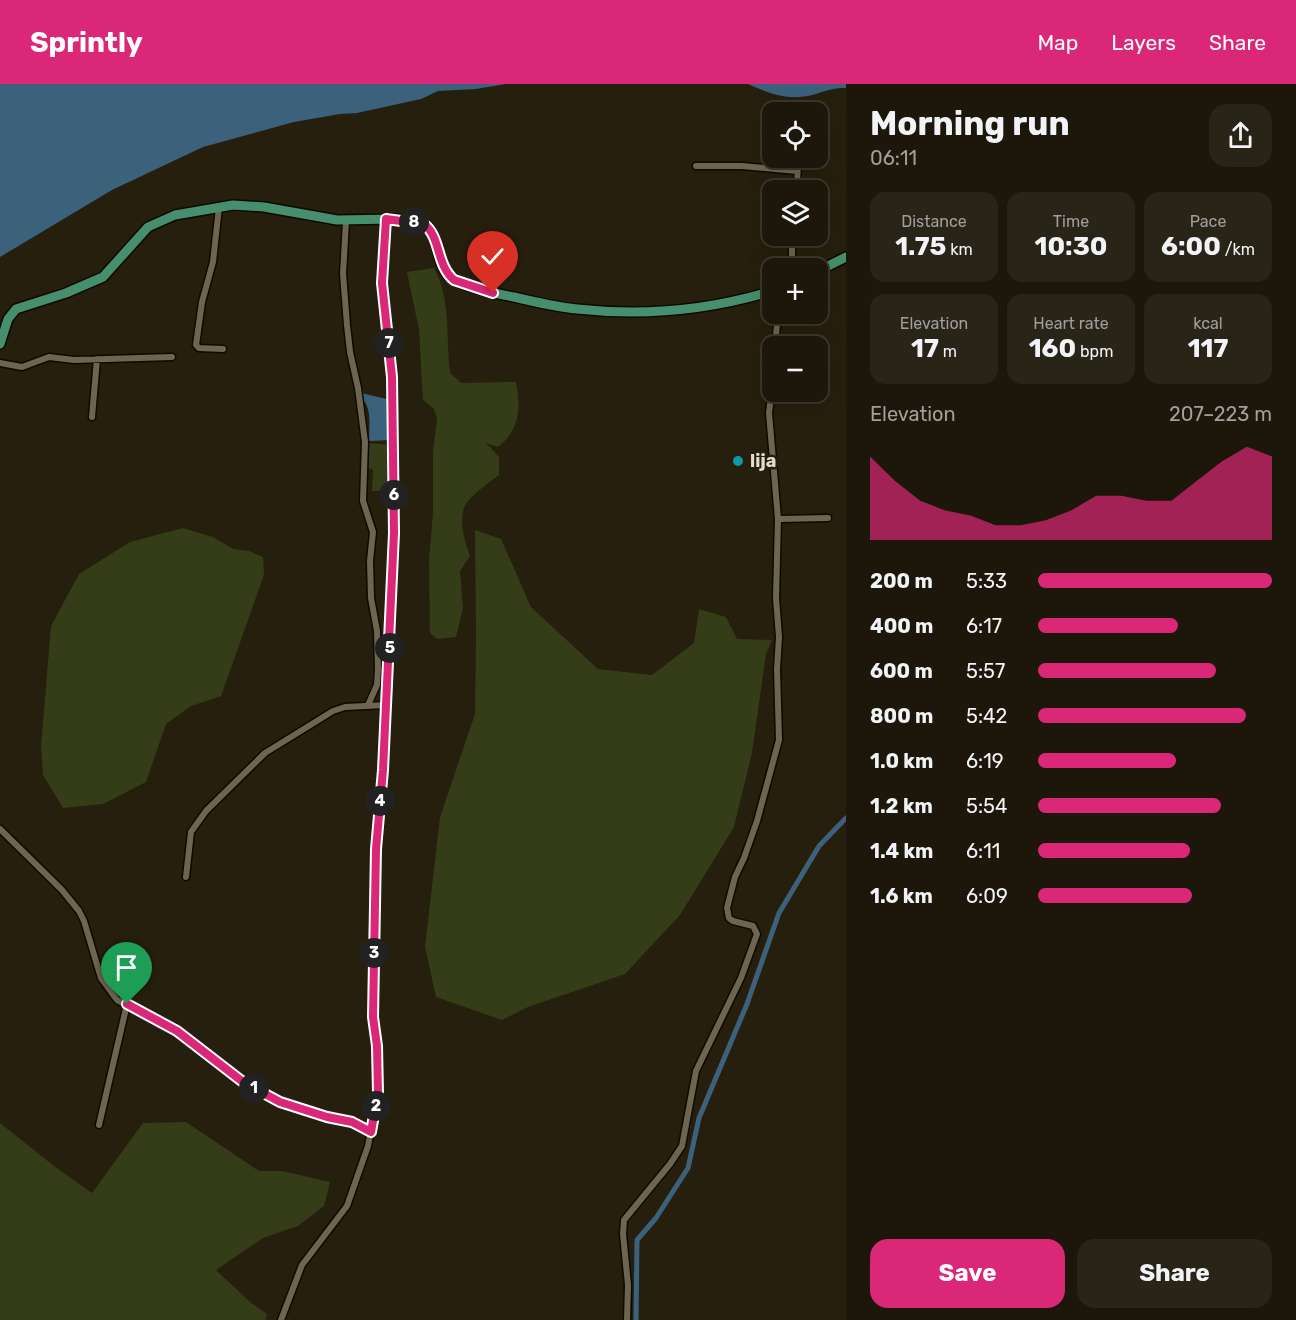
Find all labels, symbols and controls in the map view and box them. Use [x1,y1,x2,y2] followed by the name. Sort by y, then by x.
[30,26,143,59] text: Sprintly
[1037,30,1078,55] text: Map
[1111,30,1176,55] text: Layers
[1209,30,1266,55] text: Share
[762,102,828,402] map controls
[762,102,828,168] button: locate
[870,104,1070,143] text: Morning run
[1209,104,1272,167] button: share
[870,146,917,170] text: 06:11
[762,180,828,246] button: layers
[399,207,429,237] pin: 8
[409,212,419,231] text: 8
[901,212,967,231] text: Distance
[1053,212,1089,231] text: Time
[1190,212,1226,231] text: Pace
[467,231,518,293] pin
[895,231,946,262] text: 1.75
[1034,231,1108,262] text: 10:30
[1161,231,1221,262] text: 6:00
[476,240,509,273] icon: check
[946,240,973,259] text: km
[1221,240,1255,259] text: /km
[762,258,828,324] button: +
[900,314,968,333] text: Elevation
[1033,314,1109,333] text: Heart rate
[1193,314,1223,333] text: kcal
[374,328,404,358] pin: 7
[384,333,394,352] text: 7
[911,333,939,364] text: 17
[1029,333,1076,364] text: 160
[1188,333,1228,364] text: 117
[762,336,828,402] button: −
[939,342,957,361] text: m
[1076,342,1113,361] text: bpm
[870,402,956,426] text: Elevation
[1169,402,1272,426] text: 207–223 m
[750,450,776,472] place label: lija
[731,454,745,468] marker: lija
[379,480,409,510] pin: 6
[389,485,399,504] text: 6
[870,569,933,593] text: 200 m
[966,569,1007,593] text: 5:33
[870,614,933,638] text: 400 m
[966,614,1002,638] text: 6:17
[375,633,405,663] pin: 5
[385,638,395,657] text: 5
[870,659,933,683] text: 600 m
[966,659,1005,683] text: 5:57
[870,704,933,728] text: 800 m
[966,704,1007,728] text: 5:42
[870,749,933,773] text: 1.0 km
[966,749,1004,773] text: 6:19
[365,786,395,816] pin: 4
[375,791,385,810] text: 4
[870,794,933,818] text: 1.2 km
[966,794,1007,818] text: 5:54
[870,839,933,863] text: 1.4 km
[966,839,1000,863] text: 6:11
[870,884,933,908] text: 1.6 km
[966,884,1008,908] text: 6:09
[359,938,389,968] pin: 3
[101,942,152,1004] pin
[369,943,379,962] text: 3
[110,951,143,984] icon: arrive
[239,1073,269,1103] pin: 1
[250,1078,258,1097] text: 1
[361,1091,391,1121] pin: 2
[371,1096,381,1115] text: 2
[870,1239,1065,1308] button: Save
[1077,1239,1272,1308] button: Share

